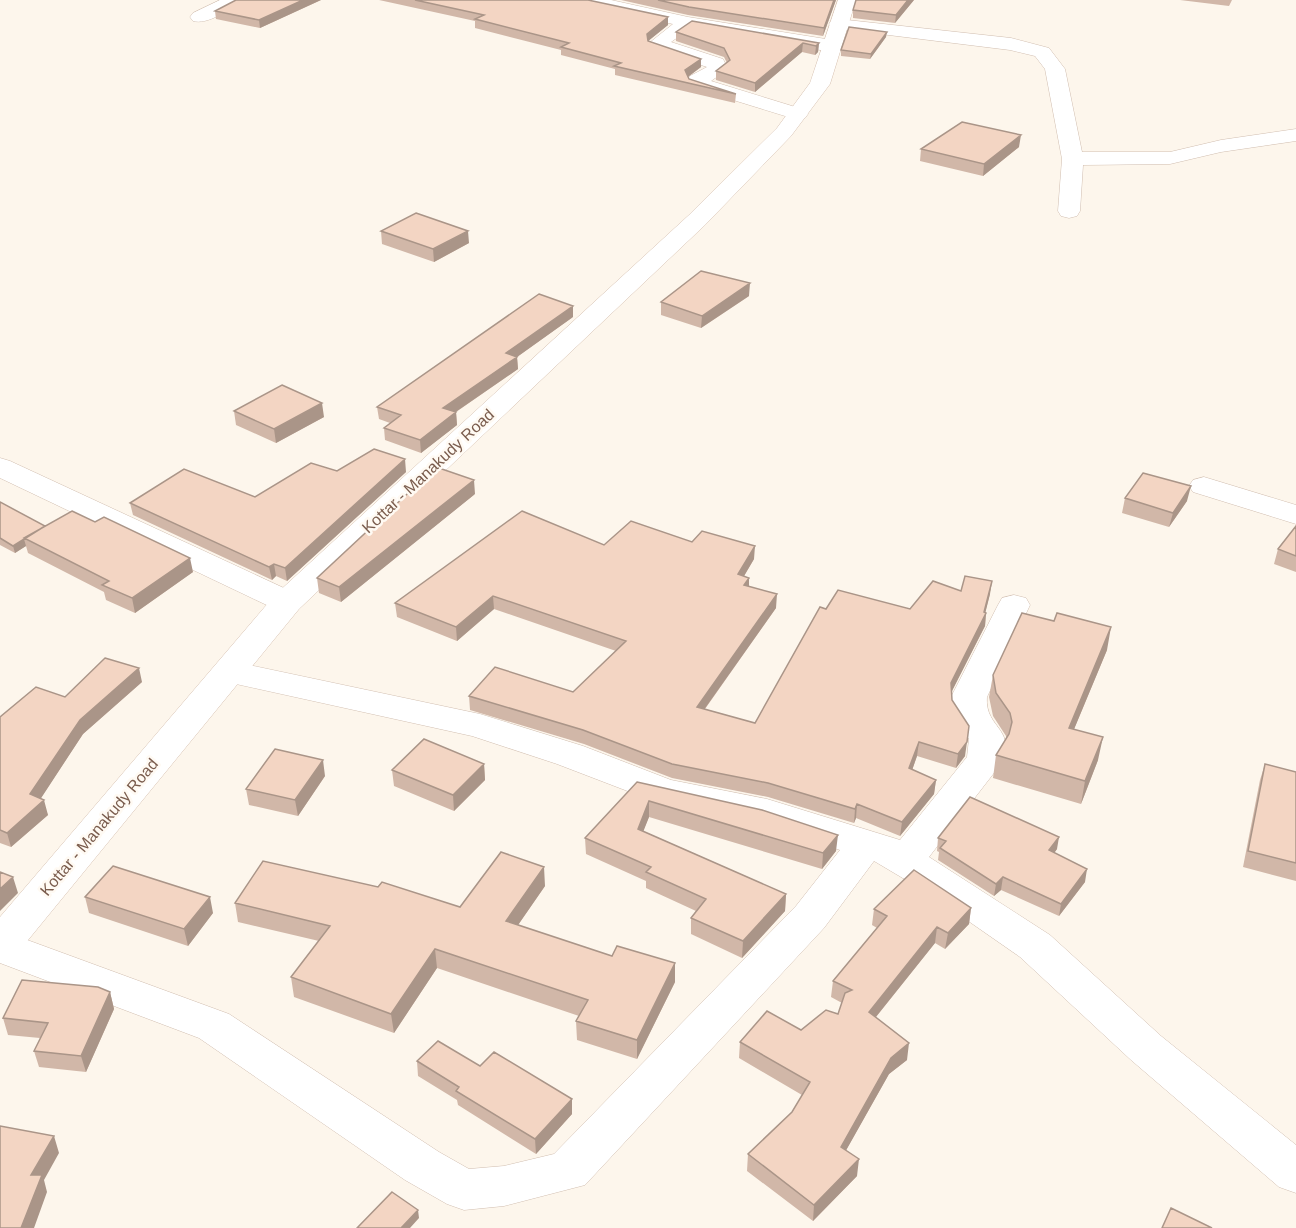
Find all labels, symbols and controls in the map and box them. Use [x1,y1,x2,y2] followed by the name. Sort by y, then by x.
[359,406,497,536] street label: Kottar - Manakudy Road
[37,755,161,899] street label: Kottar - Manakudy Road

